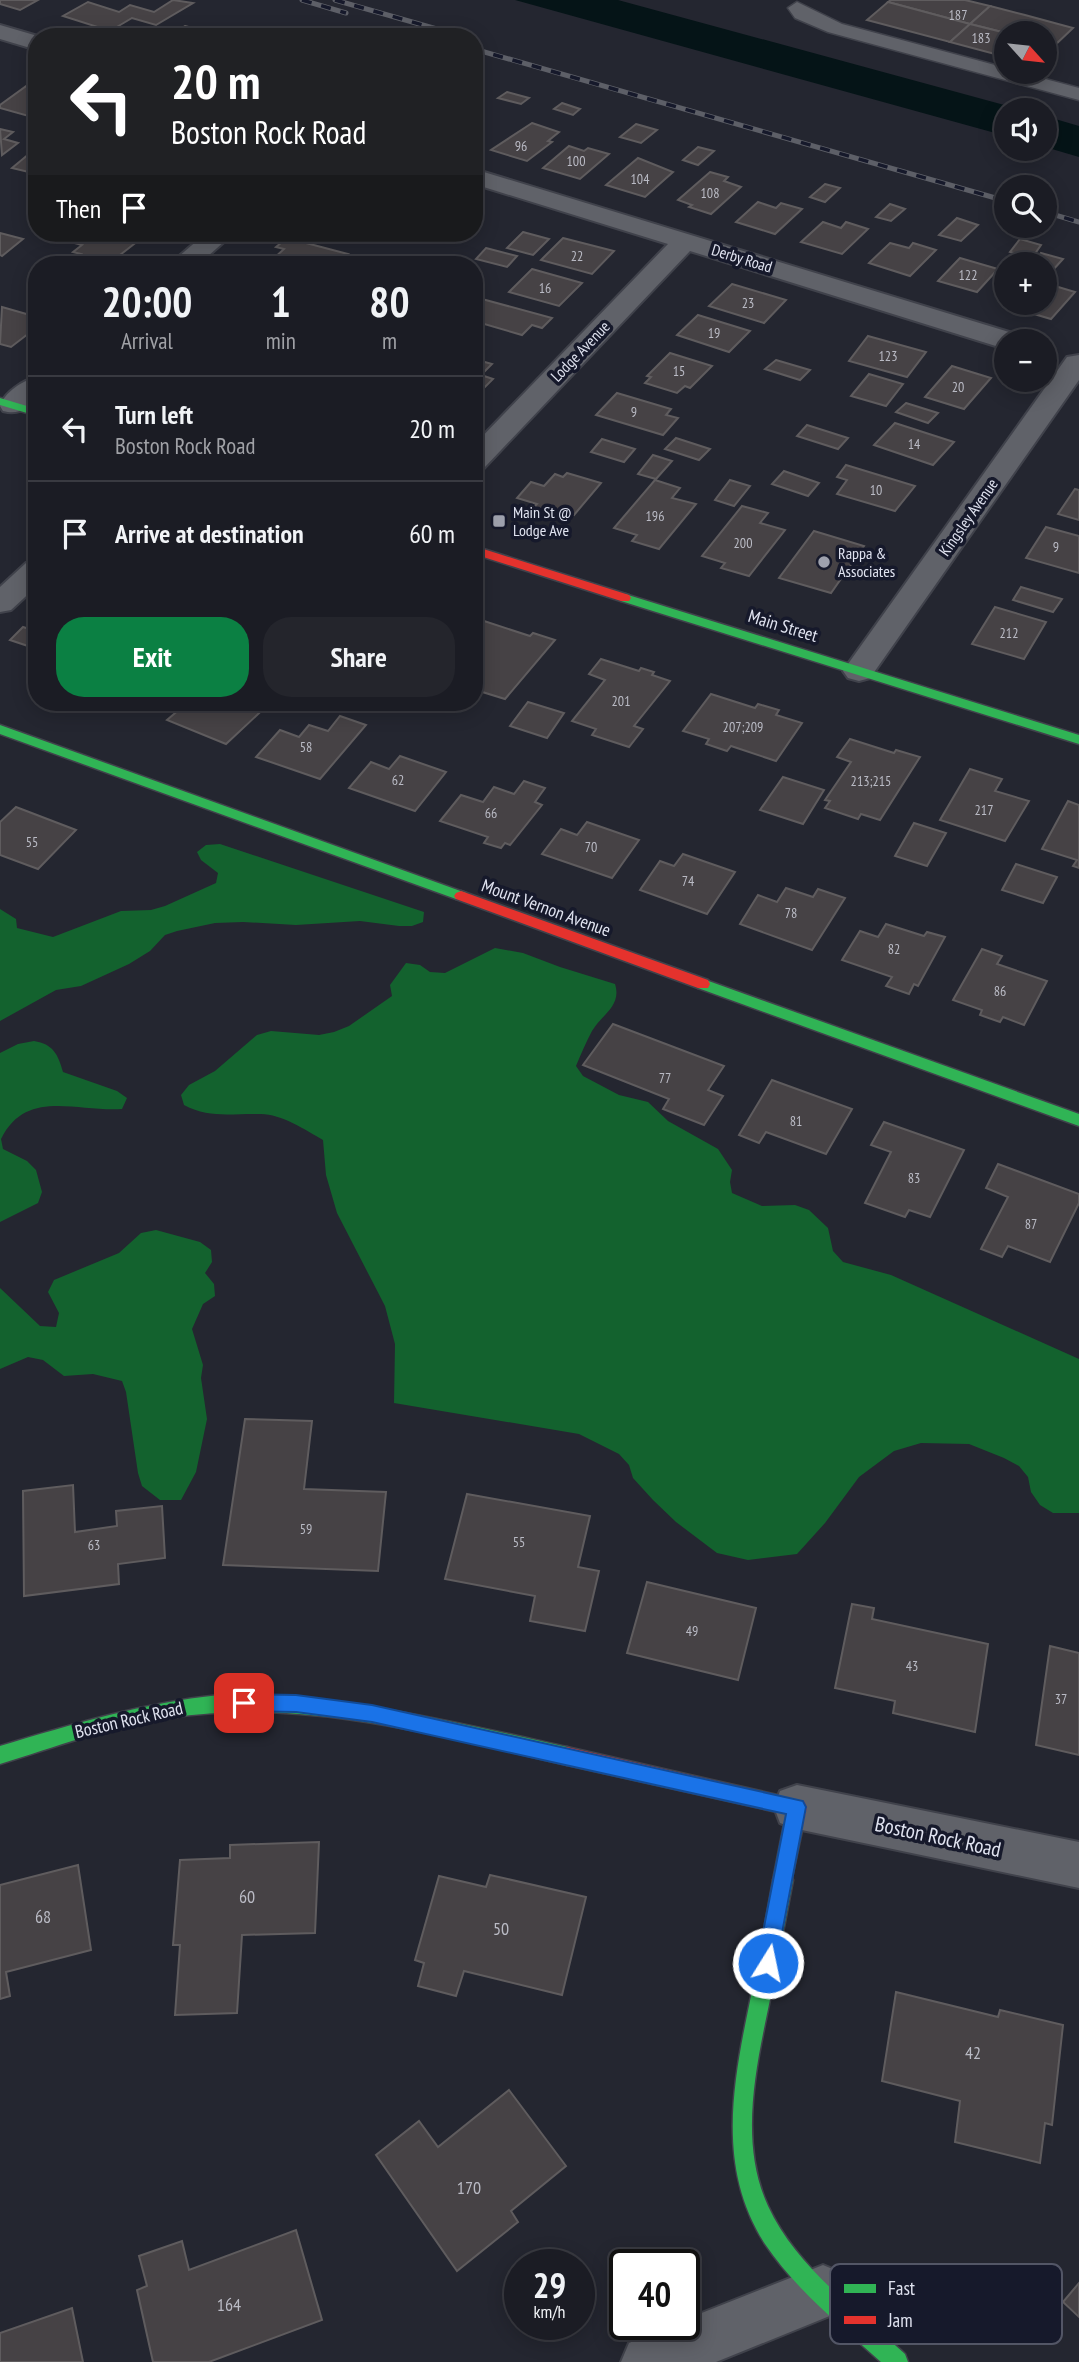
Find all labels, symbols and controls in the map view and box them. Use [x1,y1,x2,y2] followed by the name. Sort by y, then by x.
[949,6,967,24] house number: 187
[994,21,1057,84] north arrow
[994,21,1057,392] map controls
[972,29,990,47] house number: 183
[171,49,260,113] text: 20 m
[56,56,147,147] icon: left
[994,98,1057,161] button: sound
[171,111,366,153] text: Boston Rock Road
[515,137,527,155] house number: 96
[567,152,585,170] house number: 100
[631,170,650,188] house number: 104
[994,175,1057,238] button: search
[701,184,719,202] house number: 108
[115,189,153,227] icon: arrive
[56,192,101,225] text: Then
[709,239,775,277] street label: Derby Road
[571,247,583,265] house number: 22
[994,252,1057,315] button: +
[959,266,977,284] house number: 122
[101,274,192,329] text: 20:00
[271,274,291,329] text: 1
[369,274,409,329] text: 80
[539,279,551,297] house number: 16
[742,294,754,312] house number: 23
[546,316,614,386] street label: Lodge Avenue
[708,324,720,342] house number: 19
[121,326,173,355] text: Arrival
[266,326,296,355] text: min
[382,326,397,355] text: m
[994,329,1057,392] button: −
[879,347,897,365] house number: 123
[673,362,685,380] house number: 15
[952,378,964,396] house number: 20
[115,398,193,431] text: Turn left
[631,403,637,421] house number: 9
[56,410,94,448] icon: left
[409,412,455,445] text: 20 m
[115,431,255,460] text: Boston Rock Road
[908,435,921,453] house number: 14
[934,475,1002,559] street label: Kingsley Avenue
[870,481,882,499] house number: 10
[513,502,572,540] place label: Main St @ Lodge Ave
[646,507,664,525] house number: 196
[491,513,507,529] marker: Main St @ Lodge Ave
[56,515,94,553] icon: arrive
[115,517,304,550] text: Arrive at destination
[409,517,455,550] text: 60 m
[734,534,752,552] house number: 200
[1053,538,1059,556] house number: 9
[838,543,895,581] place label: Rappa & Associates
[816,554,832,570] marker: Rappa & Associates
[746,604,821,647] street label: Main Street
[56,617,249,697] button: Exit
[263,617,455,697] button: Share
[1000,624,1018,642] house number: 212
[612,692,630,710] house number: 201
[723,718,763,736] house number: 207;209
[300,738,312,756] house number: 58
[392,771,404,789] house number: 62
[851,772,891,790] house number: 213;215
[975,801,993,819] house number: 217
[485,804,497,822] house number: 66
[26,833,38,851] house number: 55
[585,838,597,856] house number: 70
[682,872,695,890] house number: 74
[479,874,614,942] street label: Mount Vernon Avenue
[785,904,797,922] house number: 78
[888,940,900,958] house number: 82
[994,982,1006,1000] house number: 86
[659,1069,671,1087] house number: 77
[790,1112,802,1130] house number: 81
[908,1169,920,1187] house number: 83
[1025,1215,1037,1233] house number: 87
[300,1520,312,1538] house number: 59
[513,1533,525,1551] house number: 55
[88,1536,100,1554] house number: 63
[686,1622,698,1640] house number: 49
[906,1657,918,1675] house number: 43
[214,1673,274,1733] pin
[225,1684,263,1722] icon: arrive
[1055,1690,1067,1708] house number: 37
[73,1696,185,1743] street label: Boston Rock Road
[873,1810,1004,1863] street label: Boston Rock Road
[239,1885,255,1908] house number: 60
[35,1905,51,1928] house number: 68
[493,1917,509,1940] house number: 50
[731,1926,805,2000] position arrow
[965,2041,981,2064] house number: 42
[457,2176,481,2199] house number: 170
[609,2249,700,2340] speed limit sign: 40
[533,2262,566,2308] text: 29
[830,2264,1062,2344] legend
[888,2276,916,2300] text: Fast
[217,2293,241,2316] house number: 164
[534,2300,565,2323] text: km/h
[887,2308,913,2332] text: Jam

